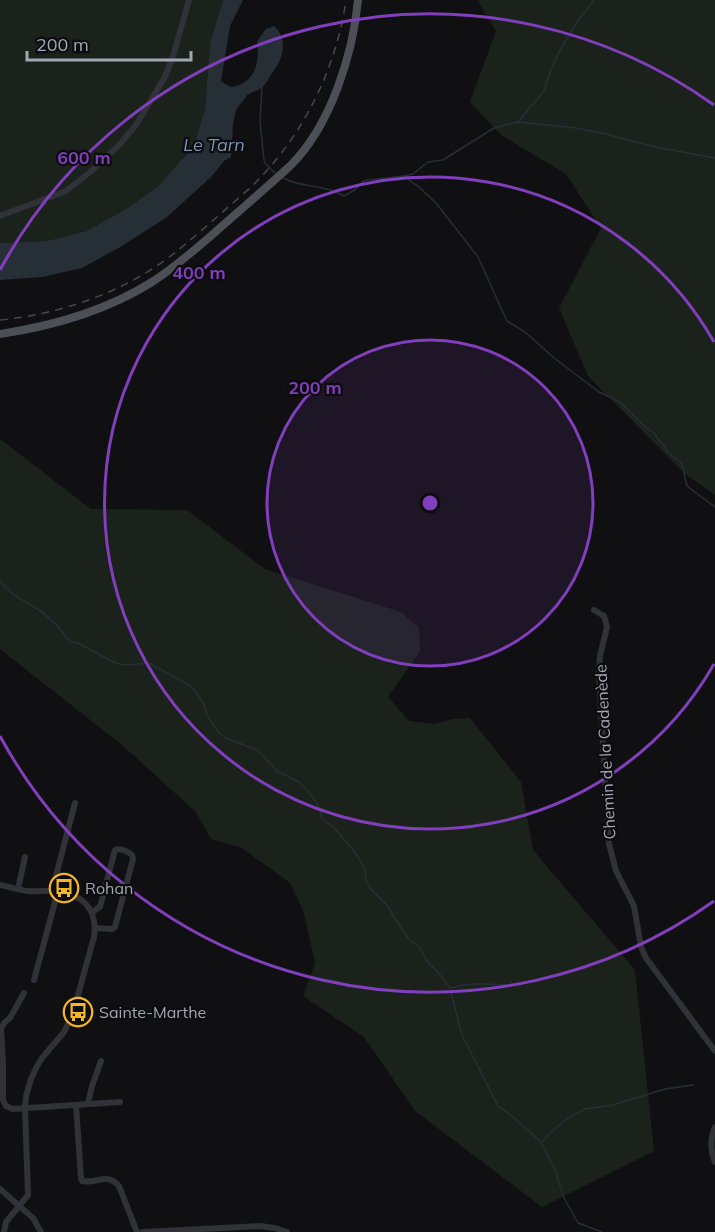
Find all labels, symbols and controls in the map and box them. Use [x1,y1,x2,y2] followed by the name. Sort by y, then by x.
[27,24,190,62] scale bar
[36,33,89,56] text: 200 m
[183,133,245,156] water label: Le Tarn
[57,146,111,169] text: 600 m
[172,261,226,284] text: 400 m
[288,376,342,399] text: 200 m
[420,493,440,513] centre of rings
[590,664,620,840] street label: Chemin de la Cadenède
[48,872,80,904] bus stop icon: Rohan
[85,878,133,898] place label: Rohan
[62,996,94,1028] bus stop icon: Sainte-Marthe
[99,1002,206,1022] place label: Sainte-Marthe

